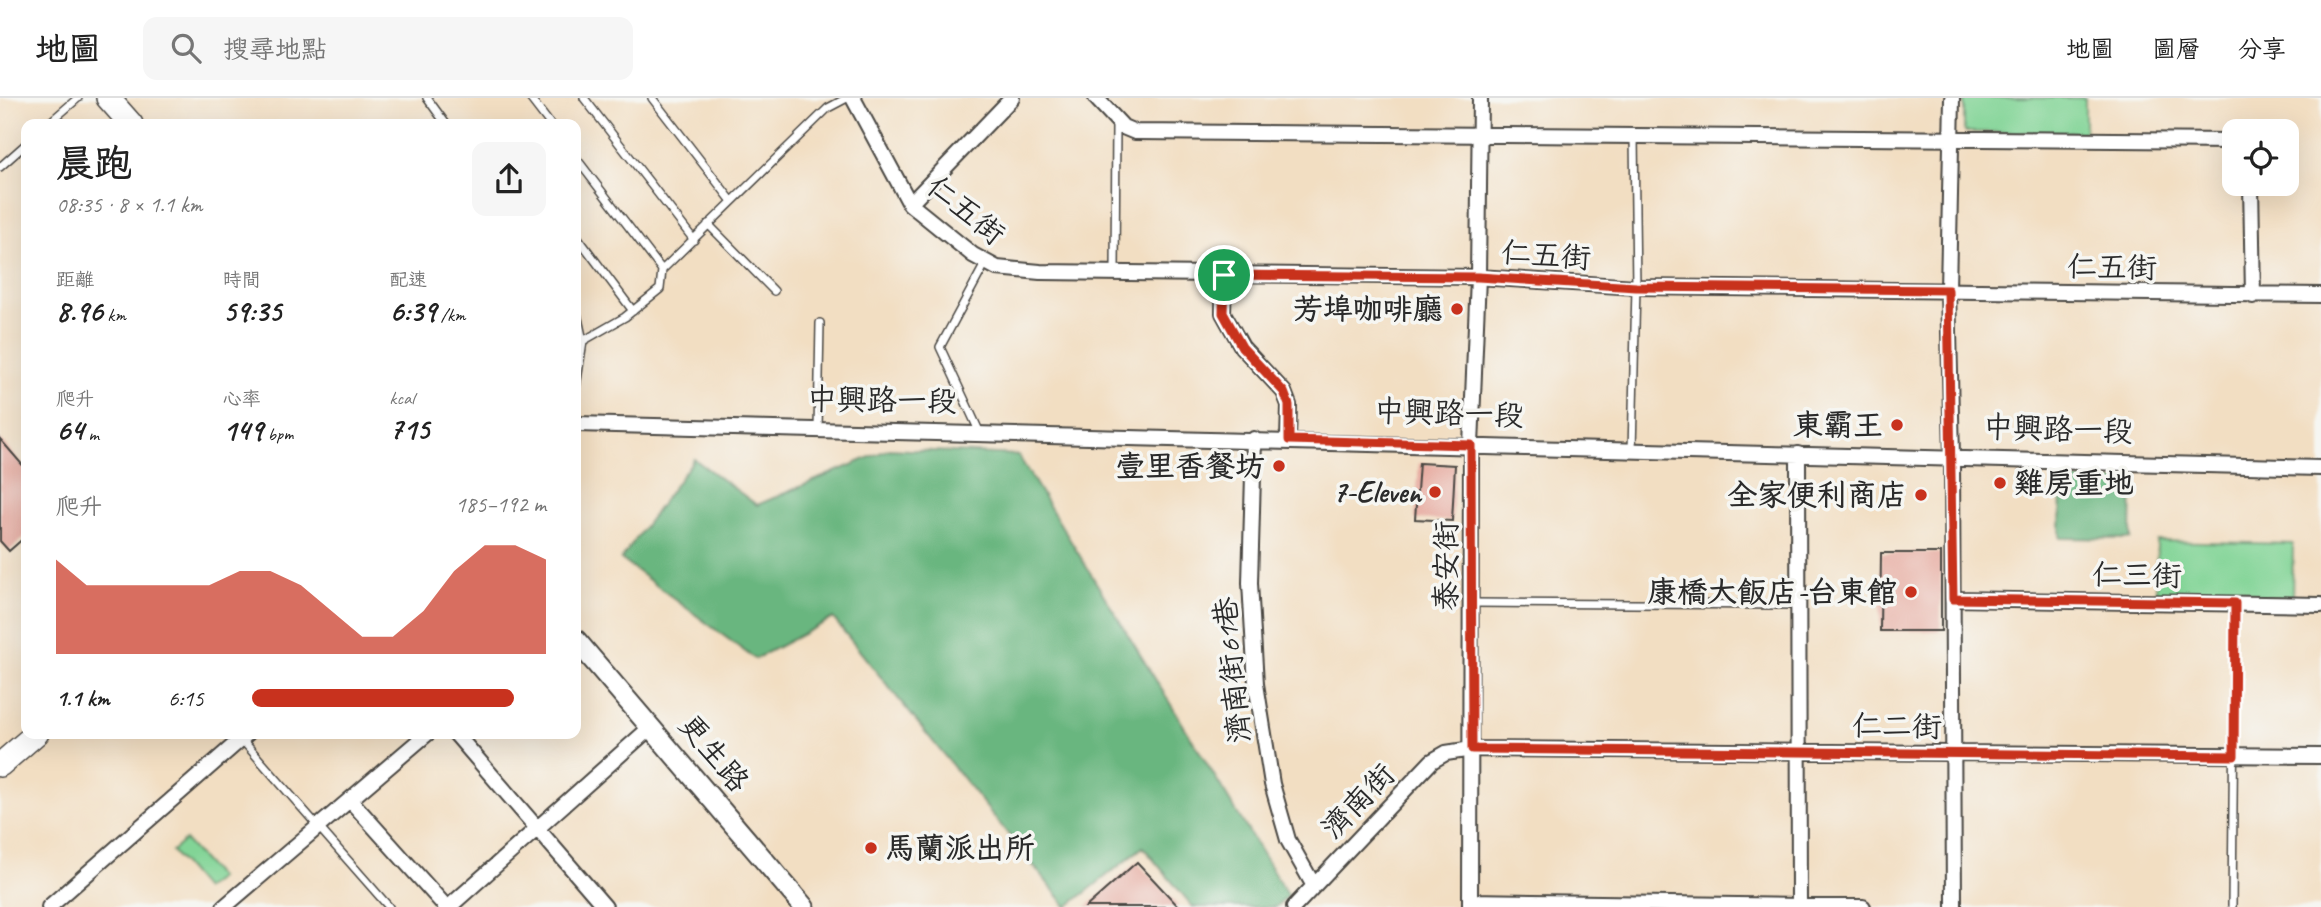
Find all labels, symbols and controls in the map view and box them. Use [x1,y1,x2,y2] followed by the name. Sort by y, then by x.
[143,17,633,80] search box
[35,28,101,70] text: 地圖
[167,29,205,67] icon: search
[223,33,327,66] text: 搜尋地點
[2066,34,2114,64] text: 地圖
[2152,34,2200,64] text: 圖層
[2238,34,2286,64] text: 分享
[2222,119,2299,196] map controls
[2222,119,2299,196] button: locate
[56,140,132,187] text: 晨跑
[472,142,546,216] button: share
[919,167,1013,253] street label: 仁五街
[56,190,202,219] text: 08:35 · 8 × 1.1 km
[1500,233,1592,277] street label: 仁五街
[1194,245,1254,305] pin
[2067,247,2157,287] street label: 仁五街
[1205,256,1243,294] icon: arrive
[56,268,94,292] text: 距離
[223,268,261,292] text: 時間
[389,268,427,292] text: 配速
[1293,290,1443,328] place label: 芳埠咖啡廳
[56,292,103,330] text: 8.96
[223,292,281,330] text: 59:35
[389,292,436,330] text: 6:39
[1449,301,1465,317] marker: 芳埠咖啡廳
[103,303,126,327] text: km
[436,303,465,327] text: /km
[807,380,957,420] street label: 中興路一段
[389,386,414,410] text: kcal
[56,387,94,411] text: 爬升
[223,387,261,411] text: 心率
[1373,391,1525,435] street label: 中興路一段
[1793,406,1883,444] place label: 東霸王
[1982,407,2134,451] street label: 中興路一段
[389,410,429,448] text: 715
[56,411,84,449] text: 64
[223,411,263,449] text: 149
[1889,417,1905,433] marker: 東霸王
[84,422,99,446] text: m
[263,422,293,446] text: bpm
[1115,447,1265,485] place label: 壹里香餐坊
[1271,458,1287,474] marker: 壹里香餐坊
[2014,464,2134,502] place label: 雞房重地
[1333,473,1423,511] place label: 7-Eleven
[1992,475,2008,491] marker: 雞房重地
[1727,476,1907,514] place label: 全家便利商店
[1427,484,1443,500] marker: 7-Eleven
[1913,487,1929,503] marker: 全家便利商店
[455,490,546,519] text: 185–192 m
[56,492,102,521] text: 爬升
[1427,521,1465,611] street label: 泰安街
[2092,555,2182,595] street label: 仁三街
[1647,573,1897,611] place label: 康橋大飯店-台東館
[1903,584,1919,600] marker: 康橋大飯店-台東館
[1205,595,1259,745] street label: 濟南街61巷
[56,684,110,713] text: 1.1 km
[168,684,204,713] text: 6:15
[671,706,757,800] street label: 更生路
[1852,706,1942,746] street label: 仁二街
[1313,755,1403,847] street label: 濟南街
[885,829,1035,867] place label: 馬蘭派出所
[863,840,879,856] marker: 馬蘭派出所

